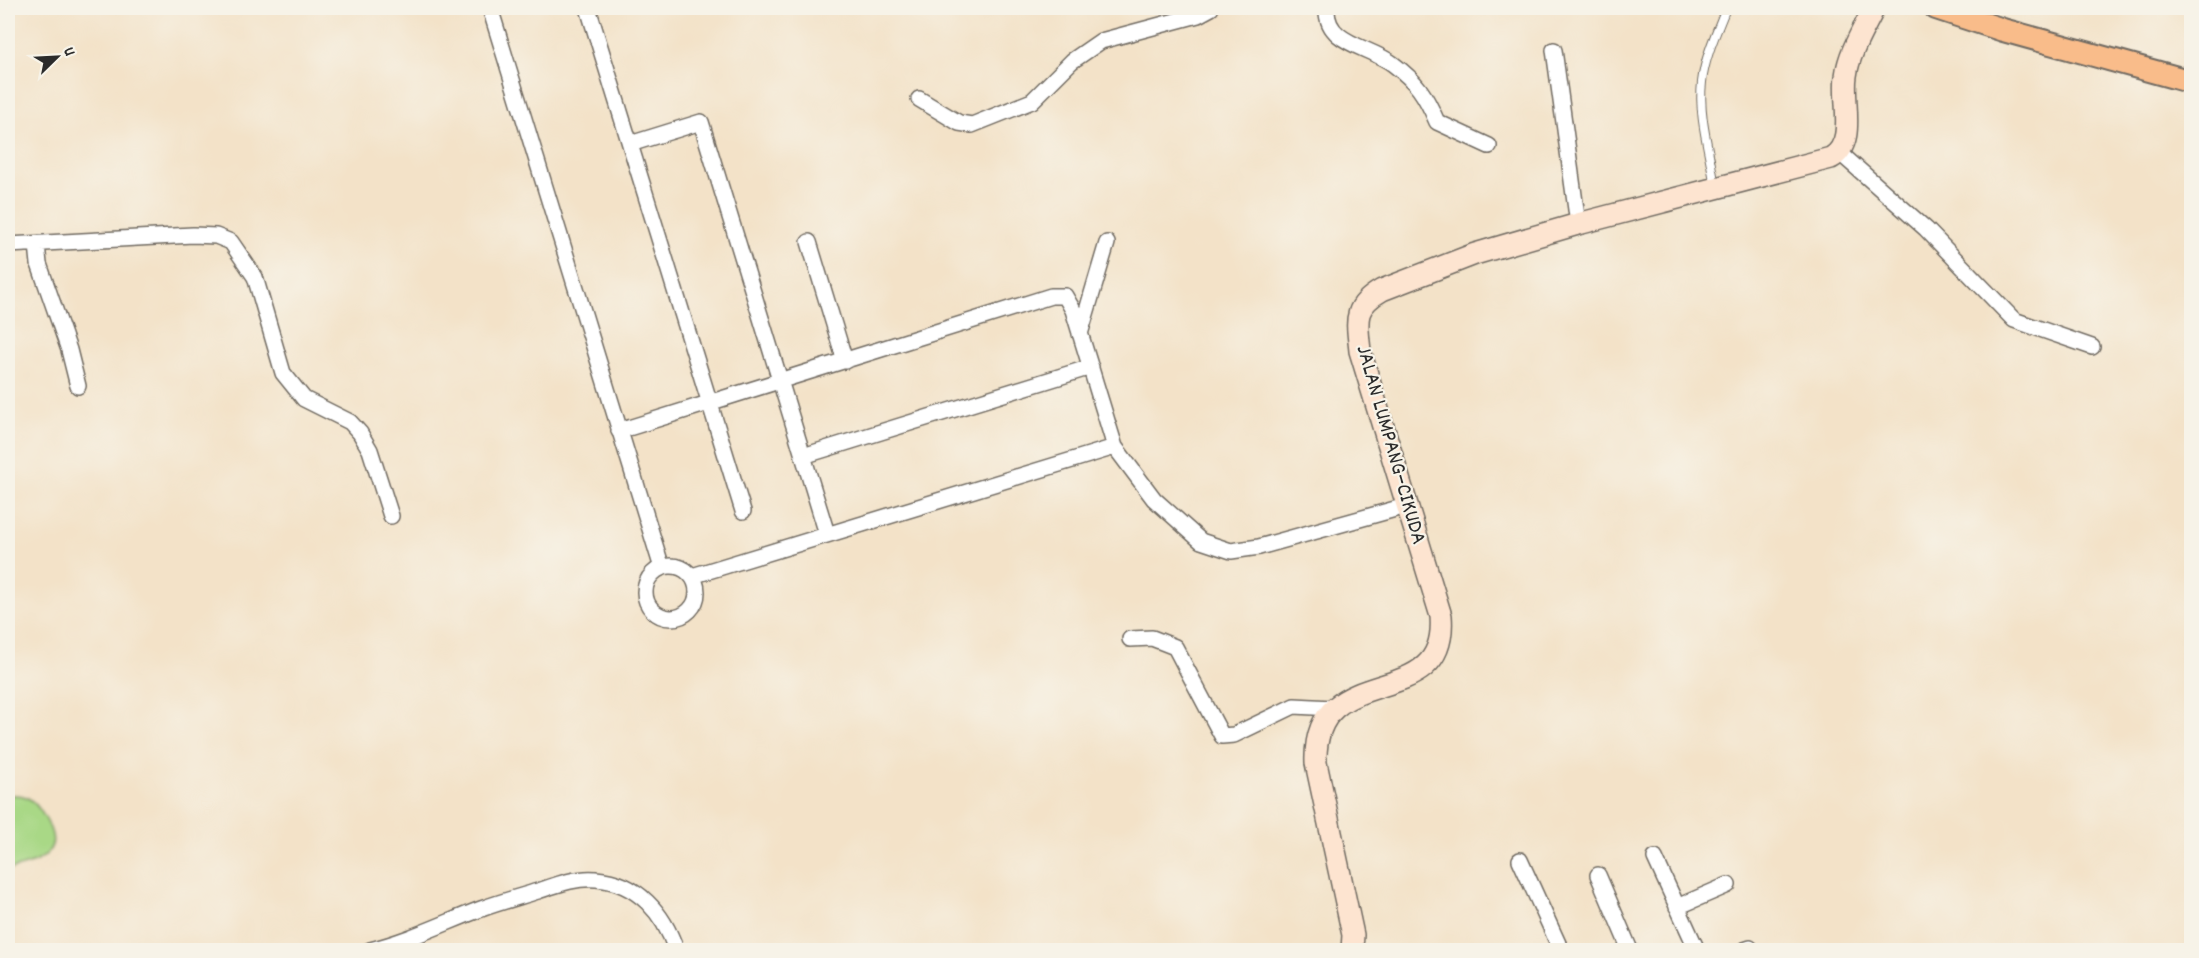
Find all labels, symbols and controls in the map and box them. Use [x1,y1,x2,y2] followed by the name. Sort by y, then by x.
[27,27,87,87] north arrow
[56,44,81,60] text: U
[1347,342,1433,548] street label: JALAN LUMPANG–CIKUDA

